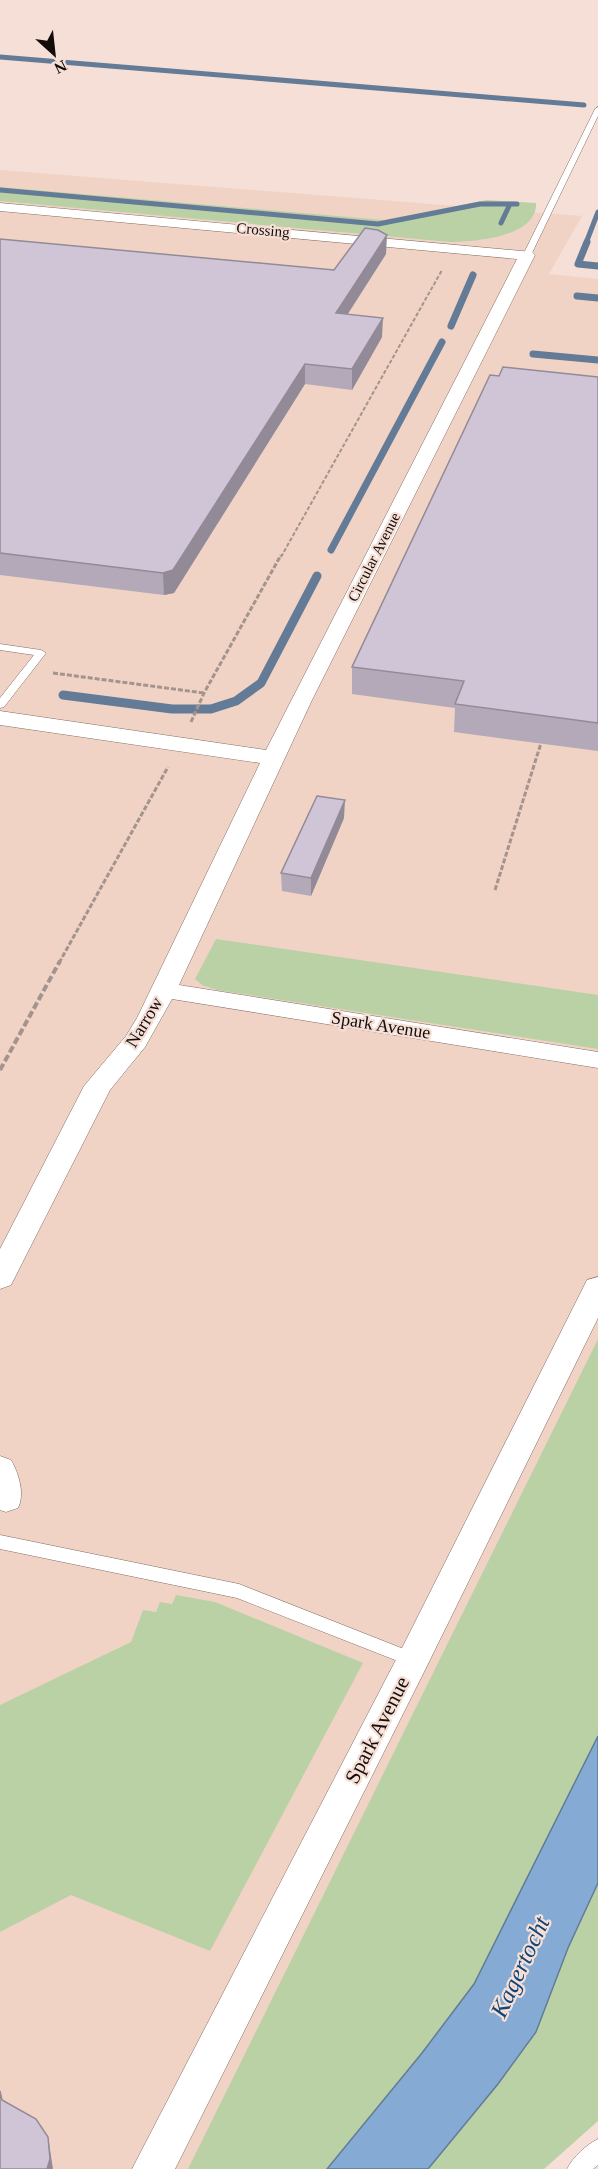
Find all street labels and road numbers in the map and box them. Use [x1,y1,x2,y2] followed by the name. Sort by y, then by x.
[236,220,291,240] street label: Crossing
[345,510,403,604] street label: Circular Avenue
[121,993,167,1051] street label: Narrow
[330,1007,432,1043] street label: Spark Avenue
[340,1672,414,1788] street label: Spark Avenue

